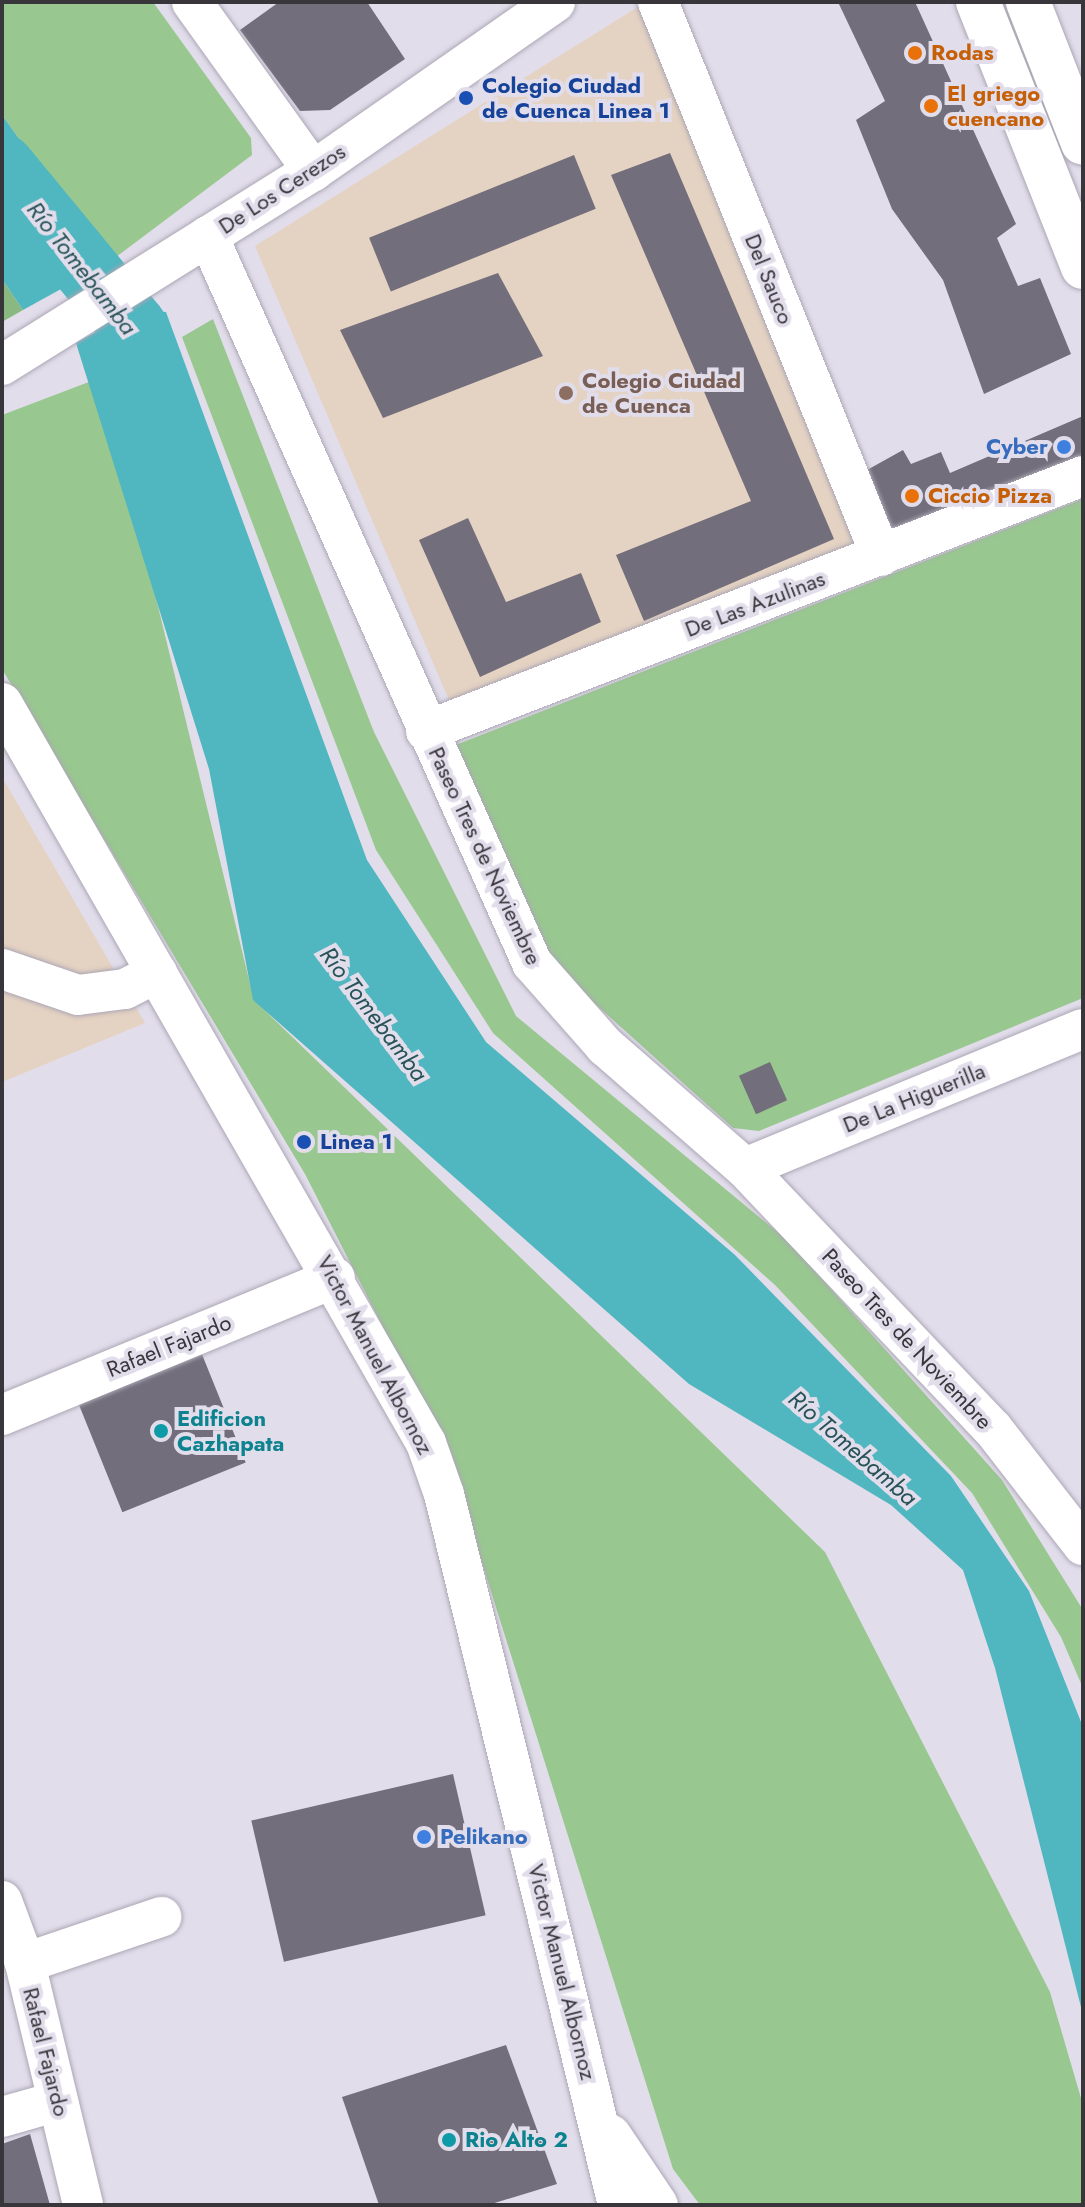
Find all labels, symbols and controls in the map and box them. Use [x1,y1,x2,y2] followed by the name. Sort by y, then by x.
[931,40,994,66] place label: Rodas
[906,44,924,62] marker: Rodas
[482,72,670,124] place label: Colegio Ciudad de Cuenca Linea 1
[947,80,1044,132] place label: El griego cuencano
[457,89,475,107] marker: Colegio Ciudad de Cuenca Linea 1
[922,97,940,115] marker: El griego cuencano
[214,138,350,240] street label: De Los Cerezos
[21,195,143,341] water label: Río Tomebamba
[739,230,799,328] street label: Del Sauco
[582,367,741,418] place label: Colegio Ciudad de Cuenca
[557,384,575,402] marker: Colegio Ciudad de Cuenca
[986,434,1048,460] place label: Cyber
[1055,438,1073,456] marker: Cyber
[928,483,1052,509] place label: Ciccio Pizza
[903,487,921,505] marker: Ciccio Pizza
[681,565,829,643] street label: De Las Azulinas
[423,743,547,969] street label: Paseo Tres de Noviembre
[314,941,434,1087] water label: Río Tomebamba
[839,1058,989,1138] street label: De La Higuerilla
[320,1129,393,1155] place label: Linea 1
[295,1133,313,1151] marker: Linea 1
[816,1243,998,1435] street label: Paseo Tres de Noviembre
[311,1251,439,1459] street label: Victor Manuel Albornoz
[103,1309,235,1383] street label: Rafael Fajardo
[783,1384,923,1512] water label: Río Tomebamba
[177,1405,284,1456] place label: Edificion Cazhapata
[152,1422,170,1440] marker: Edificion Cazhapata
[440,1824,528,1850] place label: Pelikano
[415,1828,433,1846] marker: Pelikano
[522,1861,602,2083] street label: Victor Manuel Albornoz
[17,1985,75,2119] street label: Rafael Fajardo
[465,2127,568,2153] place label: Rio Alto 2
[440,2131,458,2149] marker: Rio Alto 2

